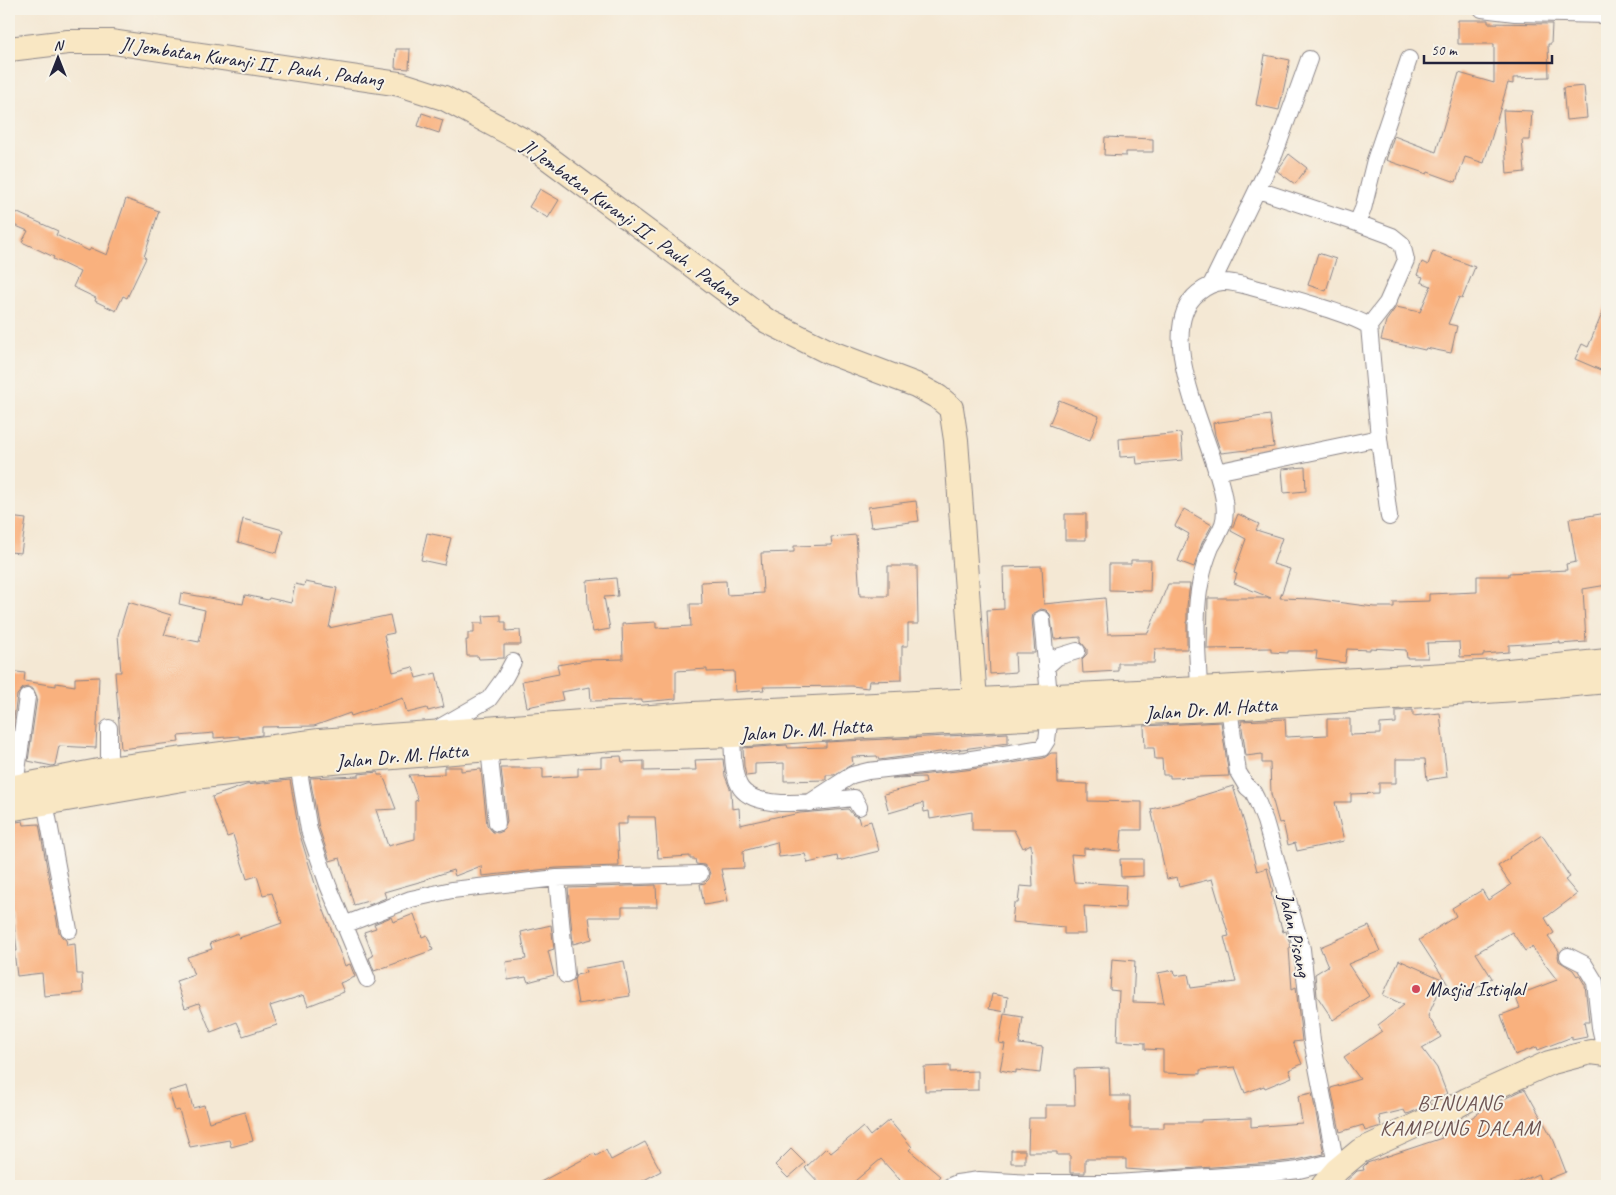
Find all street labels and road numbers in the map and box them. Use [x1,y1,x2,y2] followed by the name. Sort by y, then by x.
[118,31,387,93] street label: Jl Jembatan Kuranji II , Pauh , Padang
[516,132,747,310] street label: Jl Jembatan Kuranji II , Pauh , Padang
[1143,692,1280,726] street label: Jalan Dr. M. Hatta
[738,713,875,747] street label: Jalan Dr. M. Hatta
[334,738,471,774] street label: Jalan Dr. M. Hatta
[1273,890,1317,981] street label: Jalan Pisang

